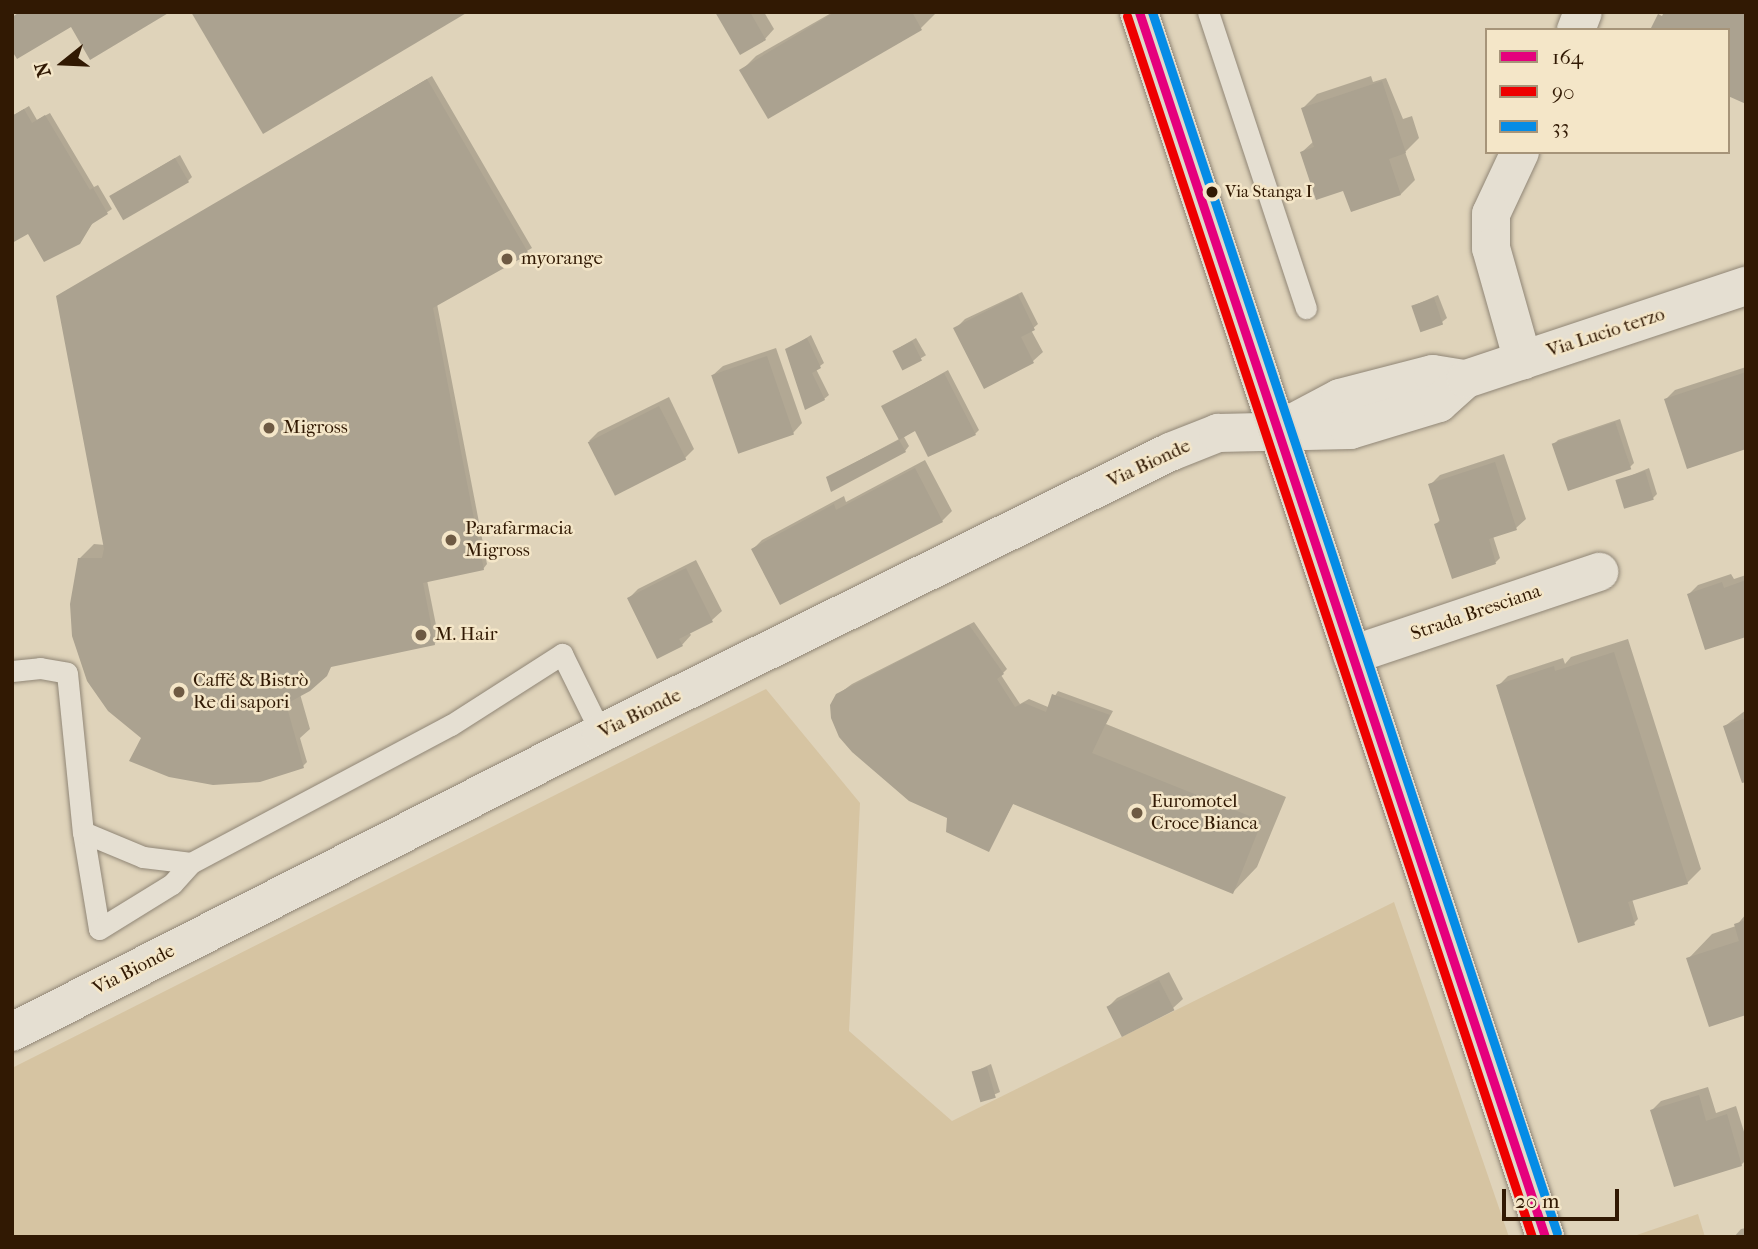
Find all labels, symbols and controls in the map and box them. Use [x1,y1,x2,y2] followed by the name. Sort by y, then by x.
[28,28,98,98] north arrow
[1485,28,1730,154] legend
[1552,45,1583,69] text: 164
[30,59,56,80] text: N
[1552,80,1575,104] text: 90
[1552,115,1569,139] text: 33
[1225,182,1312,202] place label: Via Stanga I
[1205,185,1219,199] marker: Via Stanga I
[521,248,603,270] place label: myorange
[499,251,515,267] marker: myorange
[1544,303,1668,363] street label: Via Lucio terzo
[283,417,348,439] place label: Migross
[261,420,277,436] marker: Migross
[1104,435,1194,493] street label: Via Bionde
[465,518,572,562] place label: Parafarmacia Migross
[443,532,459,548] marker: Parafarmacia Migross
[1408,580,1544,646] street label: Strada Bresciana
[435,624,498,646] place label: M. Hair
[413,627,429,643] marker: M. Hair
[193,670,308,714] place label: Caffé & Bistrò Re di sapori
[171,684,187,700] marker: Caffé & Bistrò Re di sapori
[595,684,685,744] street label: Via Bionde
[1151,791,1258,835] place label: Euromotel Croce Bianca
[1129,805,1145,821] marker: Euromotel Croce Bianca
[89,940,179,1000] street label: Via Bionde
[1506,1176,1623,1220] scale bar
[1515,1189,1559,1213] text: 20 m

